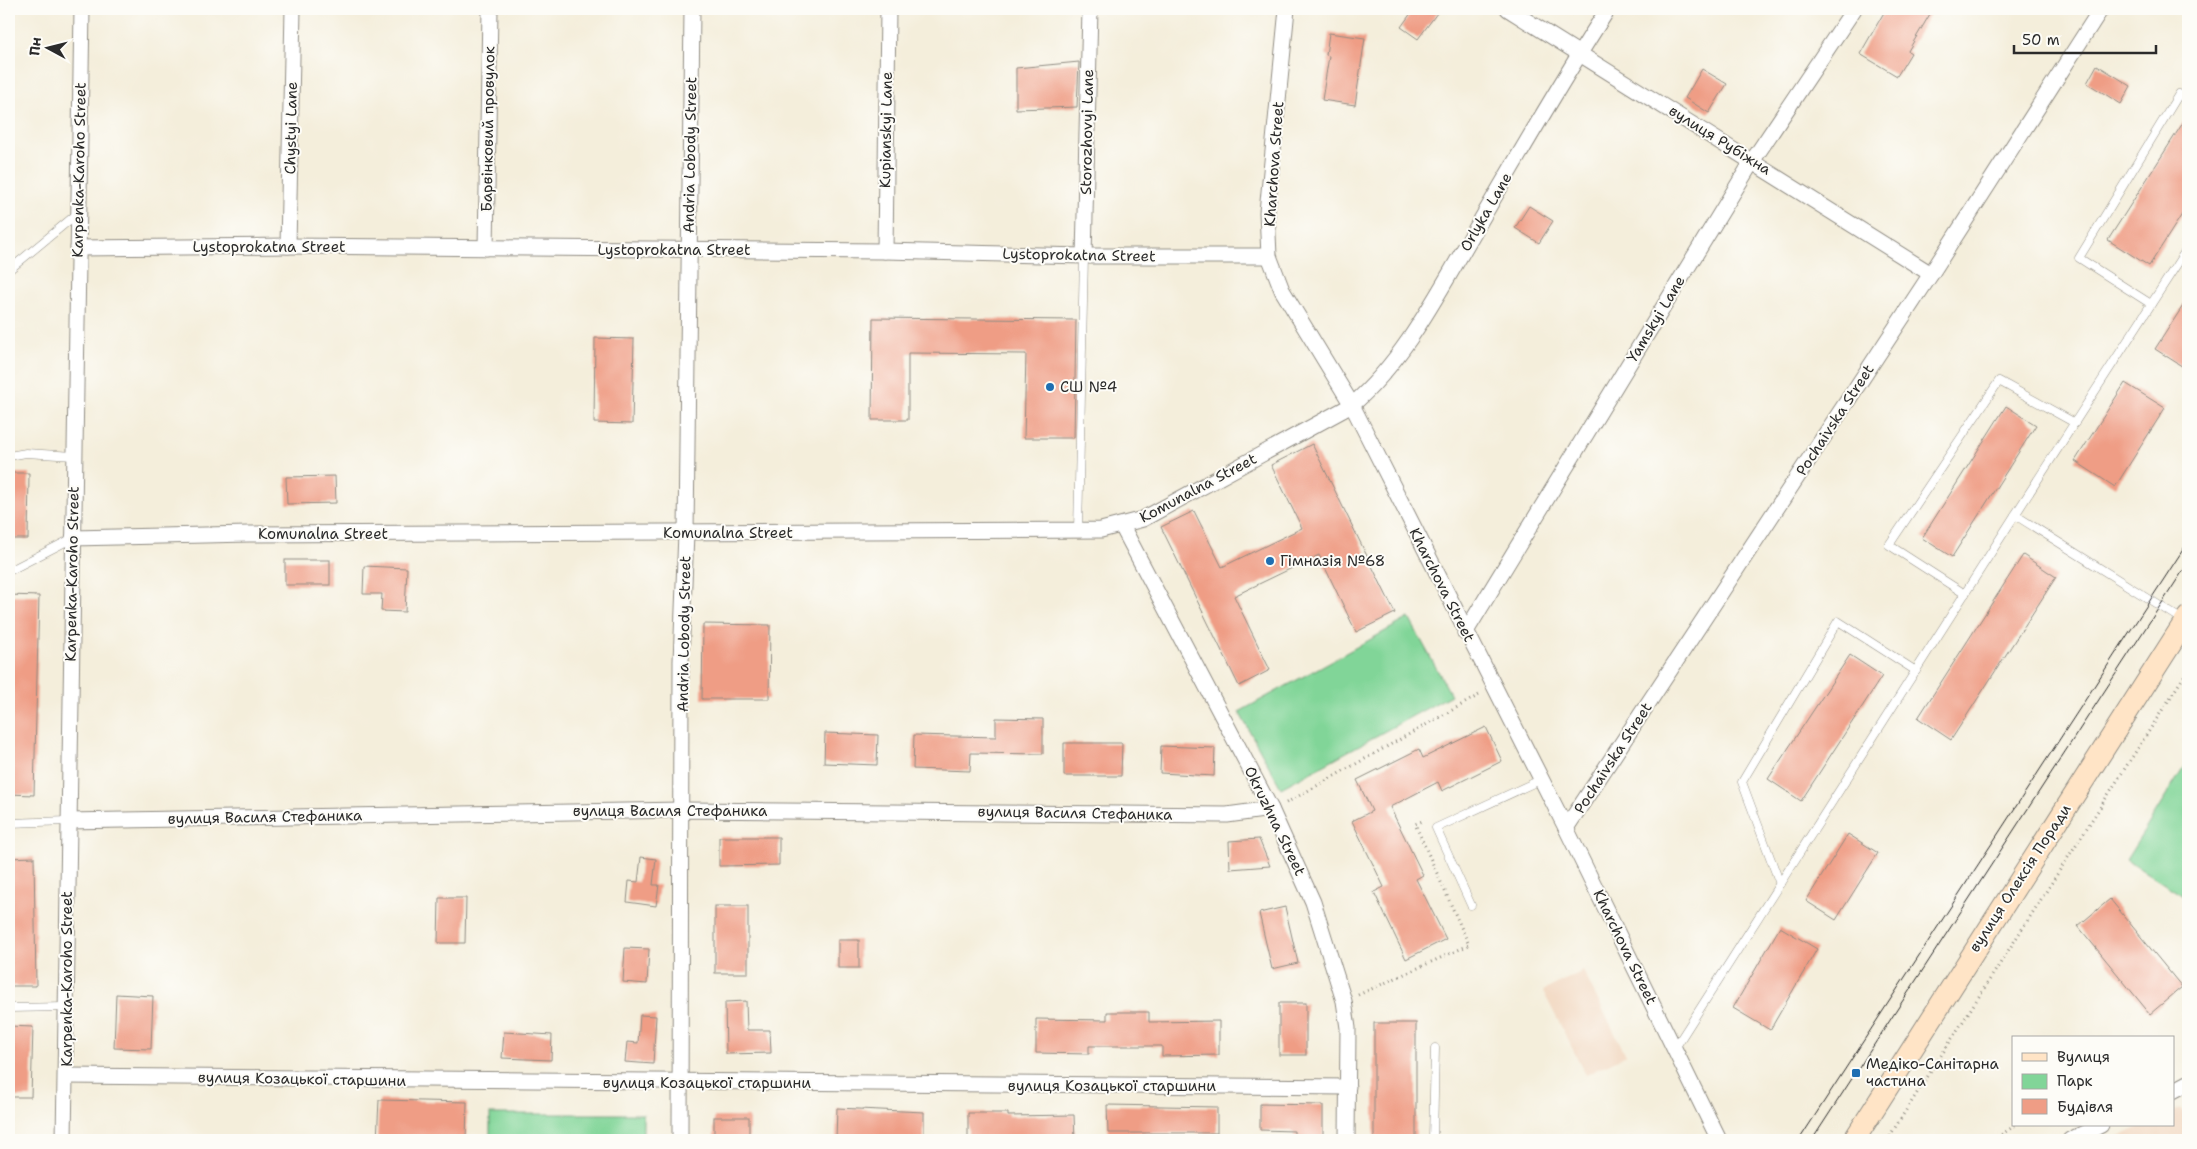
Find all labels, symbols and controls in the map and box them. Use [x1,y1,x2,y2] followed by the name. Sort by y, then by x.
[22,22,72,72] north arrow
[2014,22,2157,54] scale bar
[2022,30,2060,50] text: 50 m
[25,36,45,57] text: Пн
[477,46,499,212] street label: Барвінковий провулок
[1076,69,1098,195] street label: Storozhovyi Lane
[875,72,897,188] street label: Kupianskyi Lane
[679,77,701,233] street label: Andria Lobody Street
[280,81,302,175] street label: Chystyi Lane
[67,82,91,258] street label: Karpenka-Karoho Street
[1665,100,1776,180] street label: вулиця Рубіжна
[1260,101,1288,227] street label: Kharchova Street
[1455,169,1517,255] street label: Orlyka Lane
[192,237,346,257] street label: Lystoprokatna Street
[597,240,751,260] street label: Lystoprokatna Street
[1002,244,1156,266] street label: Lystoprokatna Street
[1622,272,1690,366] street label: Yamskyi Lane
[1791,360,1879,480] street label: Pochaivska Street
[1060,377,1117,397] place label: СШ №4
[1044,381,1056,393] marker: СШ №4
[1136,449,1260,527] street label: Komunalna Street
[60,486,84,662] street label: Karpenka-Karoho Street
[663,523,793,543] street label: Komunalna Street
[258,524,388,544] street label: Komunalna Street
[1405,525,1479,645] street label: Kharchova Street
[1280,551,1385,571] place label: Гімназія №68
[1264,555,1276,567] marker: Гімназія №68
[673,556,695,712] street label: Andria Lobody Street
[1569,698,1657,818] street label: Pochaivska Street
[1240,763,1310,879] street label: Okruzhna Street
[1964,800,2076,956] street label: вулиця Олексія Поради
[573,801,768,821] street label: вулиця Василя Стефаника
[978,801,1173,825] street label: вулиця Василя Стефаника
[168,805,363,829] street label: вулиця Василя Стефаника
[1588,886,1662,1008] street label: Kharchova Street
[57,891,77,1067] street label: Karpenka-Karoho Street
[2012,1036,2174,1126] legend
[2057,1047,2110,1067] text: Вулиця
[1866,1054,2000,1091] place label: Медіко-Санітарна частина
[198,1067,406,1091] street label: вулиця Козацької старшини
[1850,1067,1862,1079] marker: Медіко-Санітарна частина
[2057,1071,2093,1091] text: Парк
[603,1073,811,1093] street label: вулиця Козацької старшини
[1008,1076,1216,1096] street label: вулиця Козацької старшини
[2057,1097,2113,1117] text: Будівля

